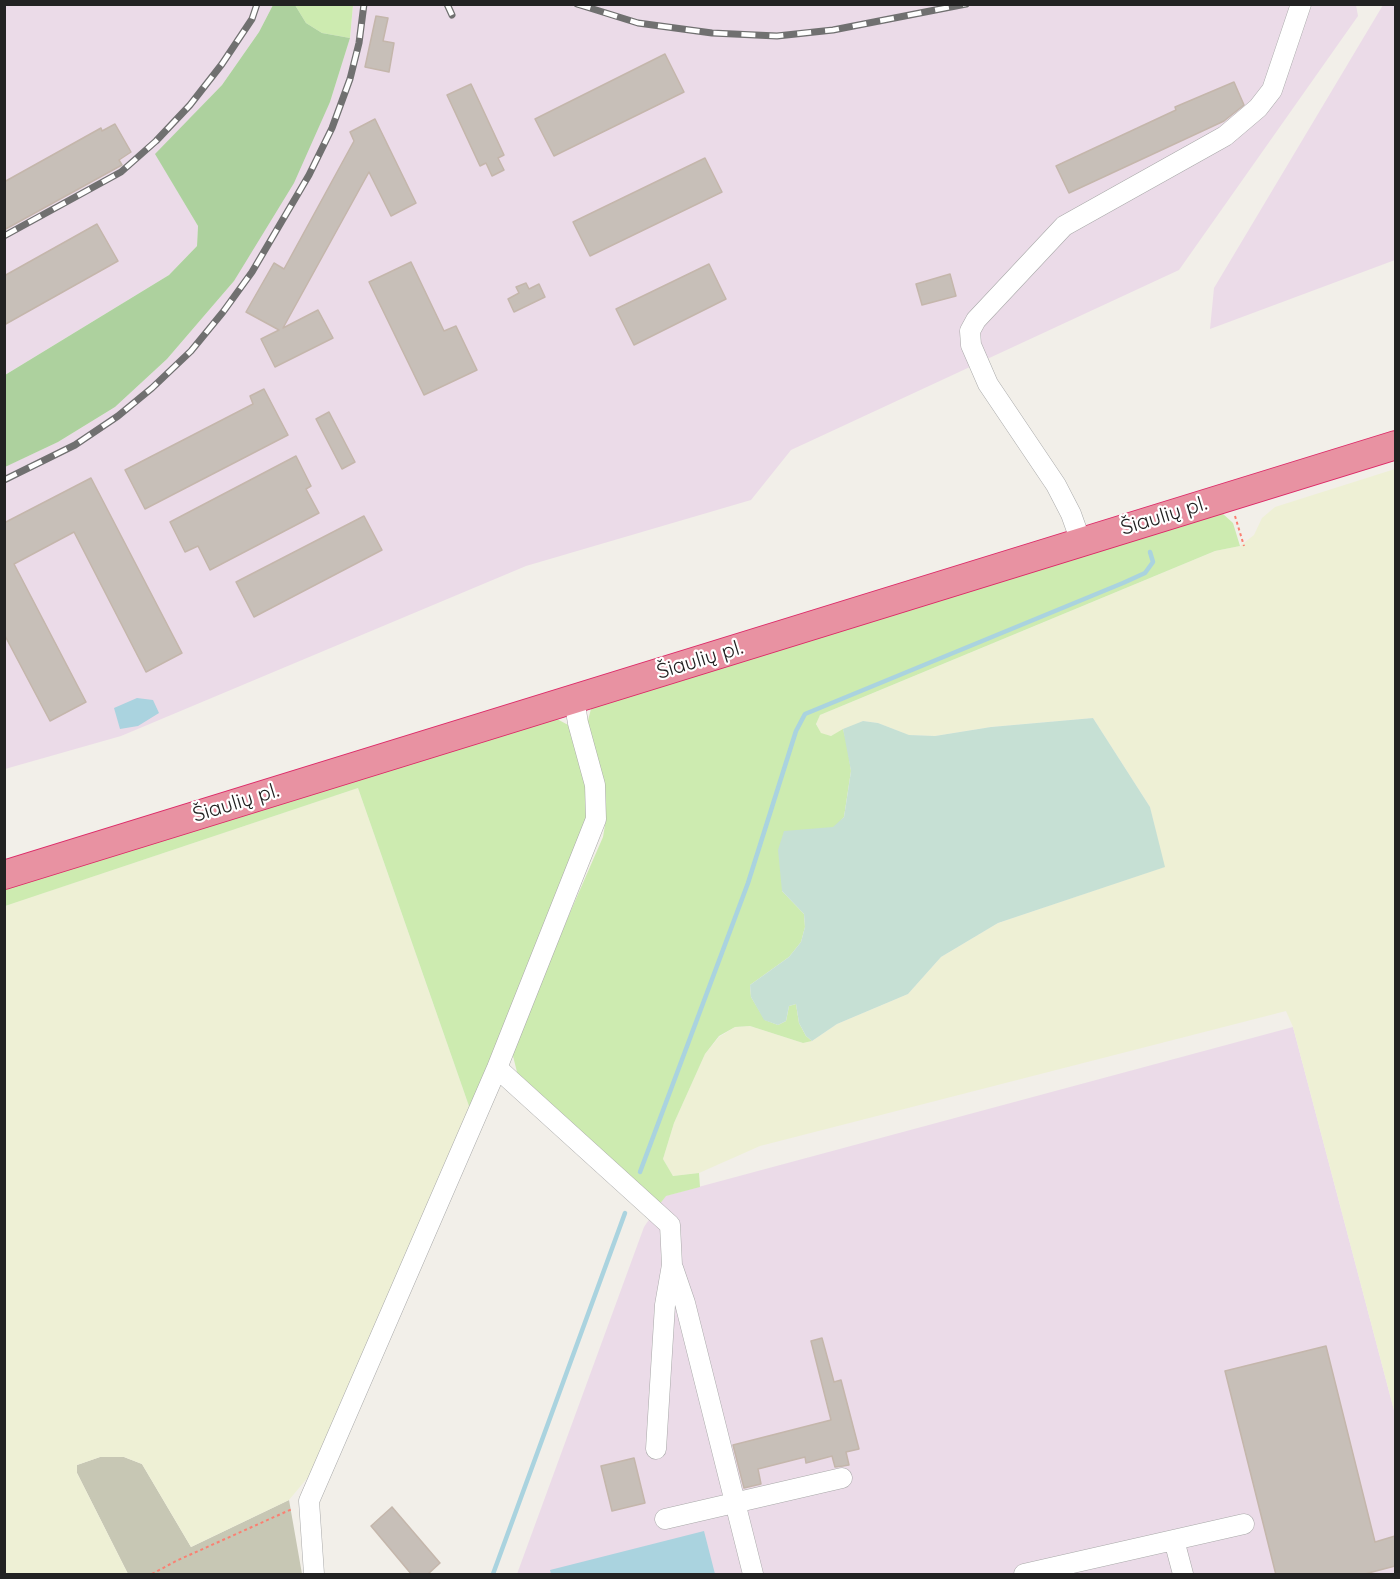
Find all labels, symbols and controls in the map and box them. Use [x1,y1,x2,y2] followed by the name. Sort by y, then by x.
[1118,491,1210,541] street label: Šiaulių pl.
[654,635,746,685] street label: Šiaulių pl.
[190,778,282,828] street label: Šiaulių pl.

